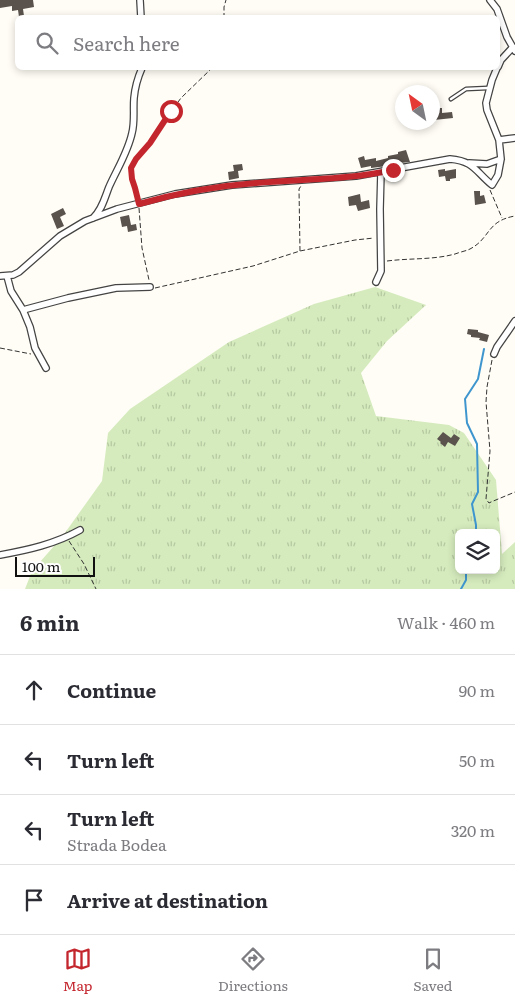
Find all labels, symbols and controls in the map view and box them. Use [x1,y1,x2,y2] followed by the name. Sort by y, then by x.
[15,15,500,70] search box
[33,29,61,57] icon: search
[73,29,180,57] text: Search here
[395,85,440,130] north arrow
[160,100,183,123] route start
[382,159,405,182] route end
[455,529,500,574] map controls
[455,529,500,574] button: layers
[15,554,95,577] scale bar
[22,556,60,576] text: 100 m
[20,606,80,637] text: 6 min
[397,610,495,634] text: Walk · 460 m
[20,676,48,704] icon: ahead
[67,676,156,704] text: Continue
[459,678,495,702] text: 90 m
[20,746,48,774] icon: left
[67,746,154,774] text: Turn left
[459,748,495,772] text: 50 m
[67,804,154,832] text: Turn left
[20,816,48,844] icon: left
[451,818,495,842] text: 320 m
[67,832,167,856] text: Strada Bodea
[20,886,48,914] icon: arrive
[67,886,268,914] text: Arrive at destination
[63,945,93,995] tab: Map
[218,945,288,995] tab: Directions
[413,945,452,995] tab: Saved

